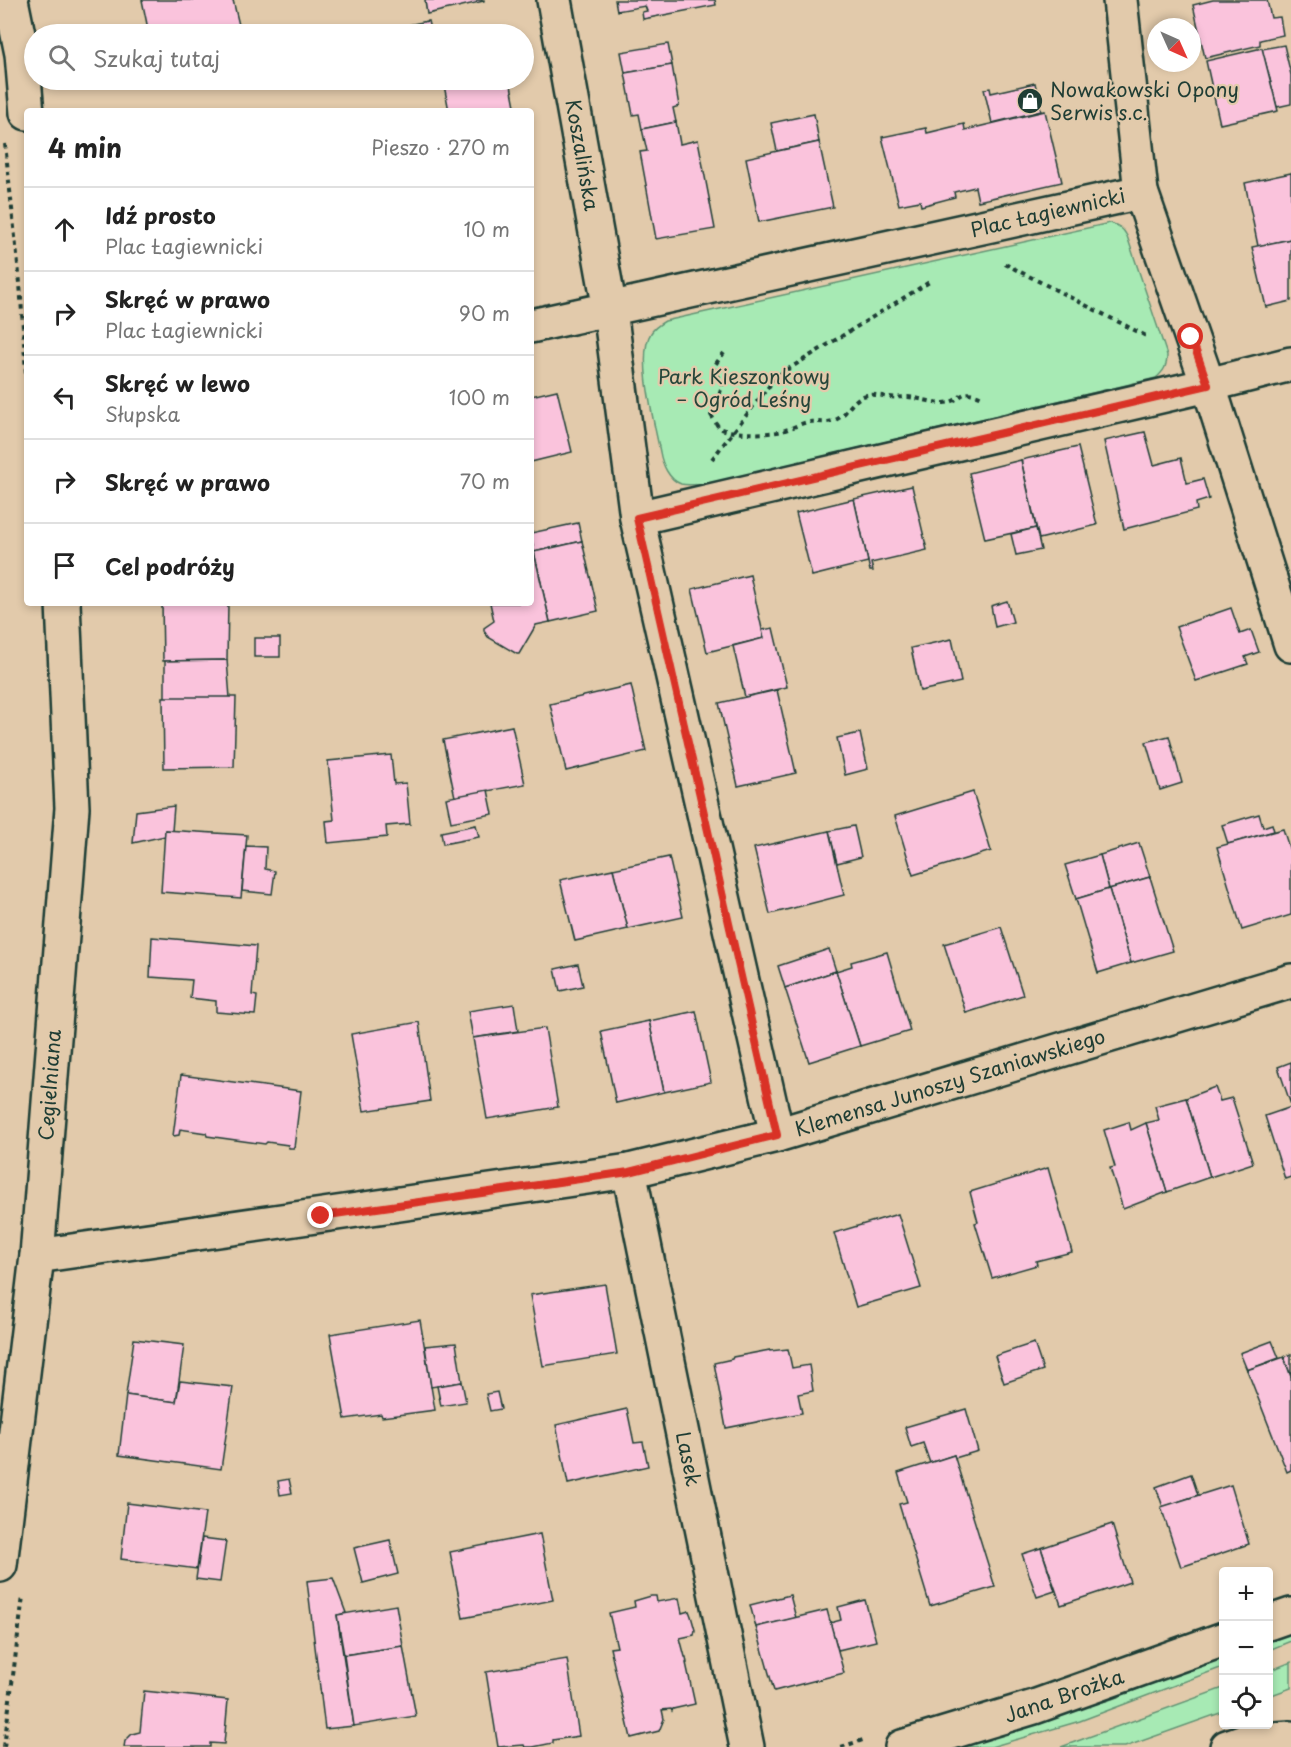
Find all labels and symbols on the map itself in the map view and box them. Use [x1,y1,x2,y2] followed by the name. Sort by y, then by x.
[1147,18,1201,72] north arrow
[1050,74,1239,127] place label: Nowakowski Opony Serwis s.c.
[1015,86,1045,116] shop icon: Nowakowski Opony Serwis s.c.
[558,97,608,214] street label: Koszalińska
[967,180,1128,244] street label: Plac Łagiewnicki
[1177,323,1203,349] route start
[658,361,830,414] park label: Park Kieszonkowy – Ogród Leśny
[791,1020,1109,1144] street label: Klemensa Junoszy Szaniawskiego
[30,1028,68,1141] street label: Cegielniana
[307,1202,333,1228] route end
[669,1429,709,1489] street label: Lasek
[1000,1660,1128,1730] street label: Jana Brożka

